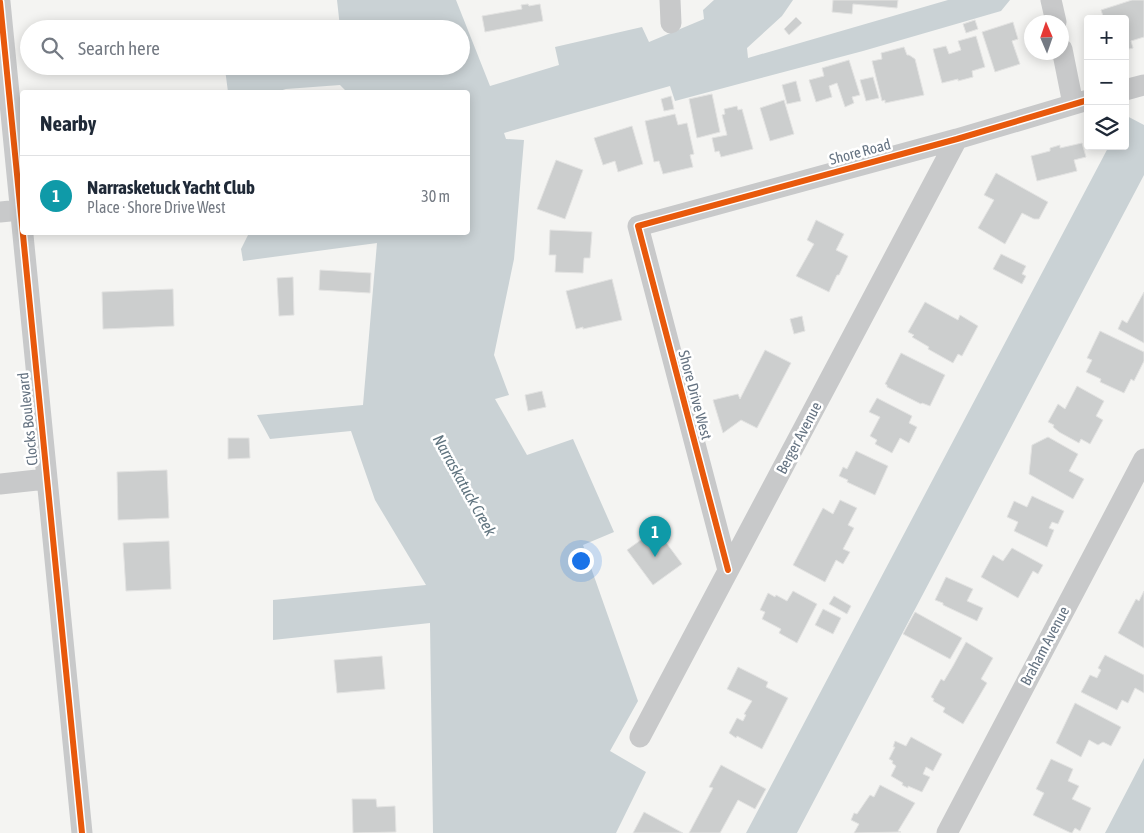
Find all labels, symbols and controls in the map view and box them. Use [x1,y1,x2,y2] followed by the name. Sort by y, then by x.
[1024,15,1069,60] north arrow
[1084,15,1129,150] map controls
[1084,15,1129,60] button: +
[20,20,470,75] search box
[38,34,66,62] icon: search
[78,37,160,59] text: Search here
[1084,60,1129,105] button: −
[1084,105,1129,150] button: layers
[40,111,96,135] text: Nearby
[827,135,892,168] street label: Shore Road
[87,176,255,198] text: Narrasketuck Yacht Club
[52,187,60,205] text: 1
[421,187,450,205] text: 30 m
[87,198,226,216] text: Place · Shore Drive West
[675,348,716,441] street label: Shore Drive West
[14,372,41,466] street label: Clocks Boulevard
[773,399,825,477] street label: Berger Avenue
[430,431,501,540] water label: Narraskatuck Creek
[639,516,671,557] pin: 1
[568,548,594,574] your location
[1017,603,1073,688] street label: Braham Avenue

